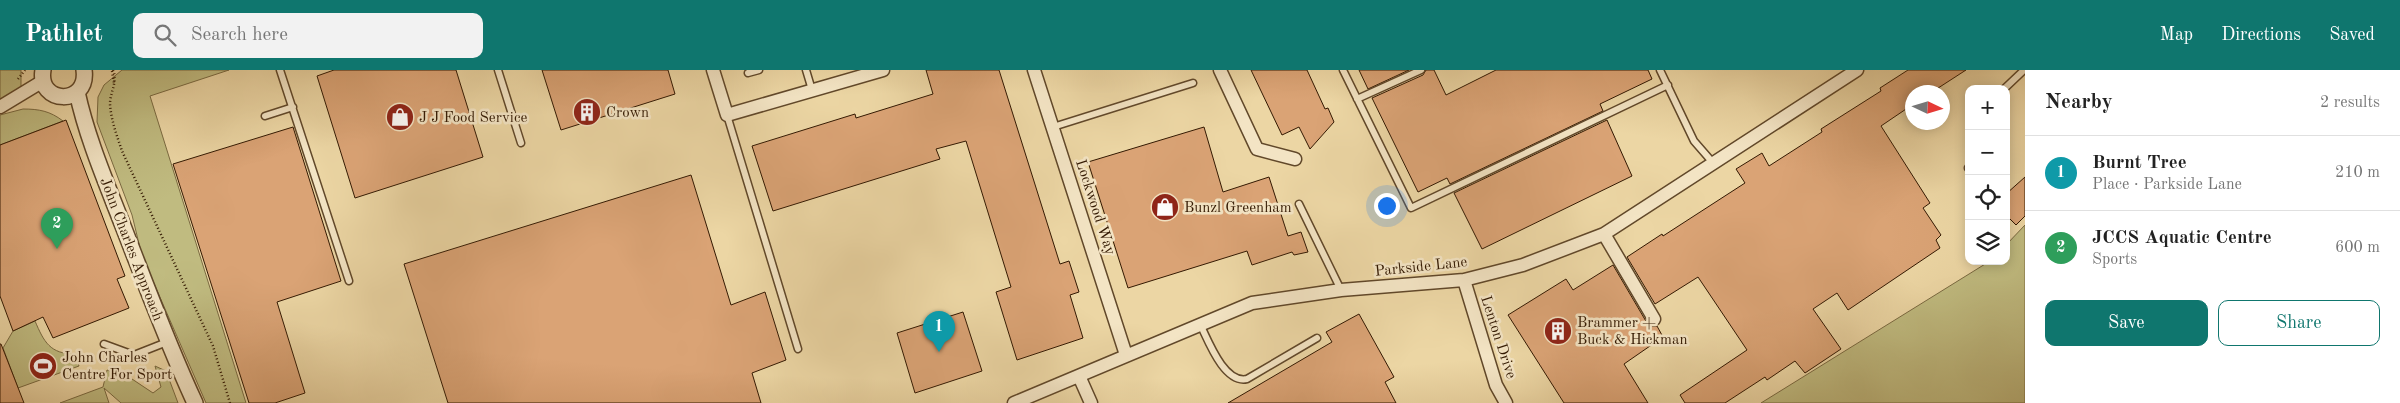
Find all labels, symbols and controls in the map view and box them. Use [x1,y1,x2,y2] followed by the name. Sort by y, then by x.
[133,13,483,58] search box
[151,21,179,49] icon: search
[25,23,103,47] text: Pathlet
[191,26,288,45] text: Search here
[2160,26,2193,44] text: Map
[2221,26,2301,44] text: Directions
[2329,26,2375,44] text: Saved
[1905,85,1950,130] north arrow
[1965,85,2010,265] map controls
[1965,85,2010,130] button: +
[2045,92,2113,113] text: Nearby
[2320,95,2380,111] text: 2 results
[572,97,602,127] building icon: Crown
[385,102,415,132] shop icon: J J Food Service
[606,106,649,121] place label: Crown
[419,111,527,126] place label: J J Food Service
[1965,130,2010,175] button: −
[2092,154,2187,173] text: Burnt Tree
[1072,158,1117,257] street label: Lockwood Way
[2056,165,2066,181] text: 1
[2335,165,2380,181] text: 210 m
[1965,175,2010,220] button: locate
[96,176,165,323] street label: John Charles Approach
[2092,177,2242,193] text: Place · Parkside Lane
[1150,192,1180,222] shop icon: Bunzl Greenham
[1374,193,1400,219] your location
[1184,201,1292,216] place label: Bunzl Greenham
[41,208,73,249] pin: 2
[1965,220,2010,265] button: layers
[2092,229,2272,248] text: JCCS Aquatic Centre
[2056,240,2066,256] text: 2
[2335,240,2380,256] text: 600 m
[2092,252,2137,268] text: Sports
[1374,255,1468,280] street label: Parkside Lane
[1477,294,1518,381] street label: Lenton Drive
[2045,300,2208,346] button: Save
[2218,300,2380,346] button: Share
[923,311,955,352] pin: 1
[1543,316,1573,346] building icon: Brammer + Buck & Hickman
[1577,316,1688,348] place label: Brammer + Buck & Hickman
[28,351,58,381] sports icon: John Charles Centre For Sport
[62,351,172,383] place label: John Charles Centre For Sport

